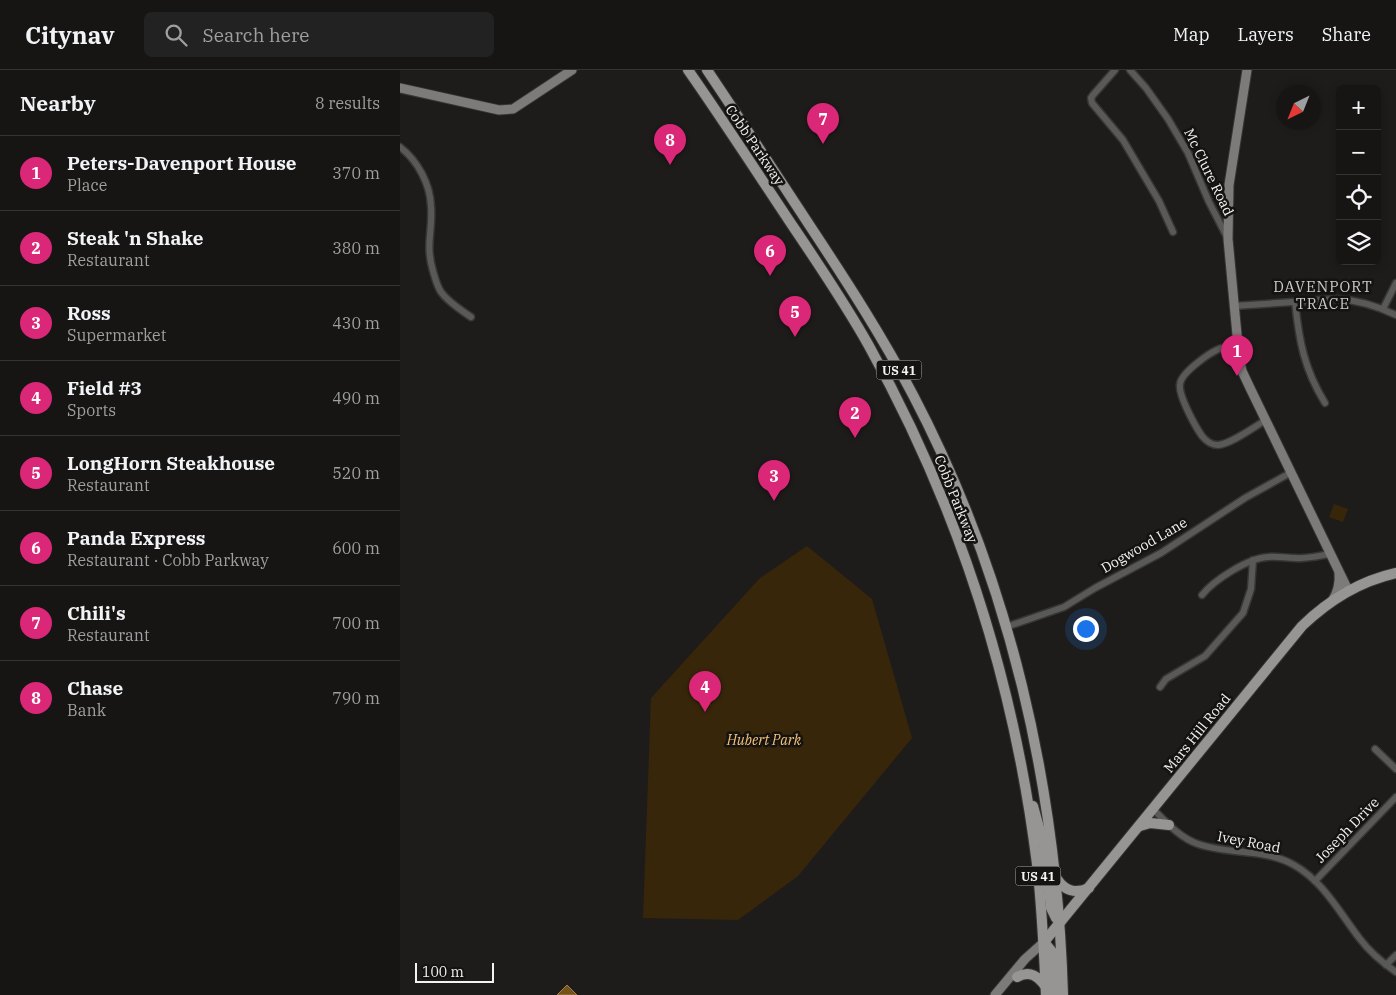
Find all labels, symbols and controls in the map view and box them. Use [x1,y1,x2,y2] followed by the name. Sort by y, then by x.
[144,12,494,57] search box
[25,19,114,51] text: Citynav
[162,21,190,49] icon: search
[202,23,310,47] text: Search here
[1173,23,1210,46] text: Map
[1238,23,1294,46] text: Layers
[1322,23,1371,46] text: Share
[1276,85,1321,130] north arrow
[1336,85,1381,265] map controls
[1336,85,1381,130] button: +
[20,89,96,117] text: Nearby
[315,93,380,113] text: 8 results
[721,101,789,189] street label: Cobb Parkway
[807,103,839,144] pin: 7
[654,124,686,165] pin: 8
[1180,125,1238,219] street label: Mc Clure Road
[1336,130,1381,175] button: −
[67,151,297,175] text: Peters-Davenport House
[31,163,41,183] text: 1
[332,163,380,183] text: 370 m
[67,175,107,195] text: Place
[1336,175,1381,220] button: locate
[1336,220,1381,265] button: layers
[67,226,204,250] text: Steak 'n Shake
[754,235,786,276] pin: 6
[31,238,41,258] text: 2
[332,238,380,258] text: 380 m
[67,250,150,270] text: Restaurant
[1273,277,1373,313] district label: DAVENPORT TRACE
[779,296,811,337] pin: 5
[67,301,111,325] text: Ross
[31,313,41,333] text: 3
[332,313,380,333] text: 430 m
[67,325,166,345] text: Supermarket
[1221,335,1253,376] pin: 1
[876,360,922,380] road number: US 41
[67,376,142,400] text: Field #3
[31,388,41,408] text: 4
[332,388,380,408] text: 490 m
[839,397,871,438] pin: 2
[67,400,116,420] text: Sports
[67,451,275,475] text: LongHorn Steakhouse
[930,452,982,546] street label: Cobb Parkway
[758,460,790,501] pin: 3
[31,463,41,483] text: 5
[332,463,380,483] text: 520 m
[67,475,150,495] text: Restaurant
[1098,513,1190,577] street label: Dogwood Lane
[67,526,205,550] text: Panda Express
[31,538,41,558] text: 6
[332,538,380,558] text: 600 m
[67,550,269,570] text: Restaurant · Cobb Parkway
[67,601,126,625] text: Chili's
[31,613,41,633] text: 7
[332,613,380,633] text: 700 m
[1073,616,1099,642] your location
[67,625,150,645] text: Restaurant
[689,671,721,712] pin: 4
[67,676,123,700] text: Chase
[31,688,41,708] text: 8
[332,688,380,708] text: 790 m
[1160,689,1235,776] street label: Mars Hill Road
[67,700,106,720] text: Bank
[726,731,802,749] park label: Hubert Park
[1311,793,1383,867] street label: Joseph Drive
[1216,827,1282,857] street label: Ivey Road
[1016,866,1060,886] road number: US 41
[415,960,494,983] scale bar
[422,963,464,981] text: 100 m

